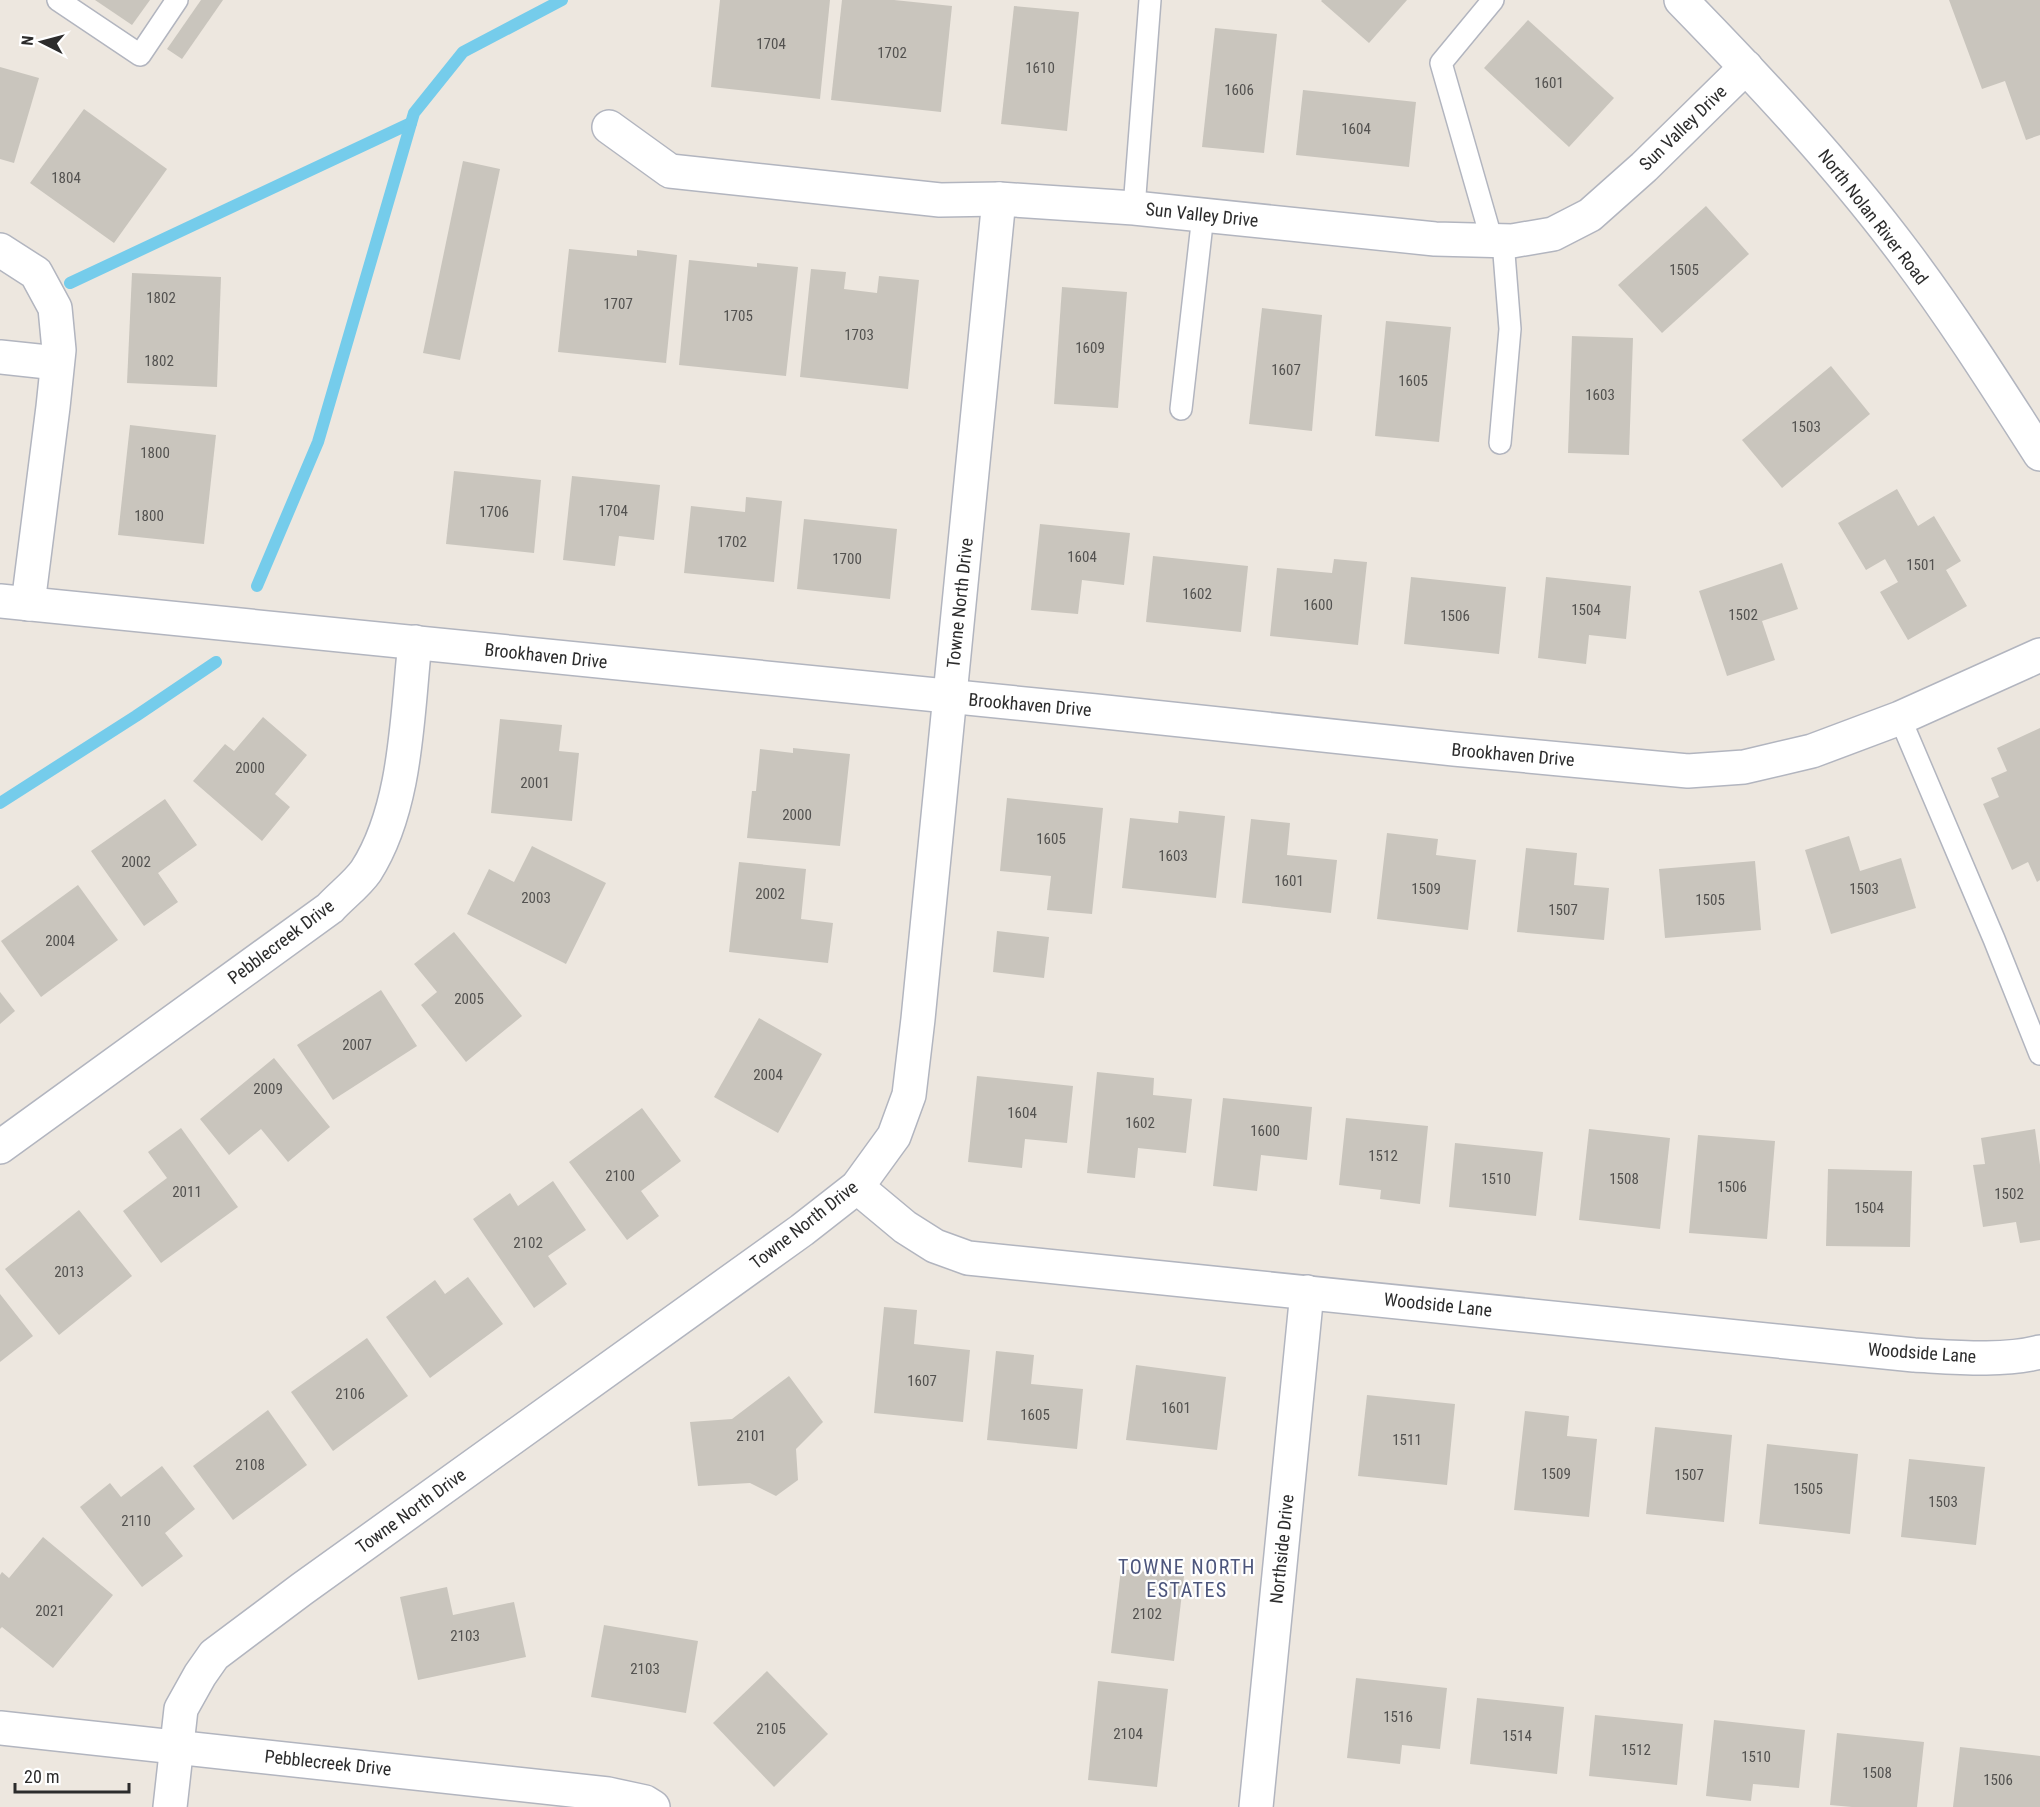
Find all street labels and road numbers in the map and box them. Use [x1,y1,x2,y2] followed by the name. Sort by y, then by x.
[1635,81,1731,175] street label: Sun Valley Drive
[1814,145,1933,288] street label: North Nolan River Road
[1145,198,1260,231] street label: Sun Valley Drive
[942,537,977,669] street label: Towne North Drive
[484,639,608,672] street label: Brookhaven Drive
[968,689,1092,720] street label: Brookhaven Drive
[1451,739,1575,770] street label: Brookhaven Drive
[224,895,338,988] street label: Pebblecreek Drive
[746,1176,862,1273] street label: Towne North Drive
[1383,1288,1493,1321] street label: Woodside Lane
[1867,1338,1977,1367] street label: Woodside Lane
[352,1464,470,1558] street label: Towne North Drive
[1265,1493,1298,1605] street label: Northside Drive
[264,1745,392,1780] street label: Pebblecreek Drive

